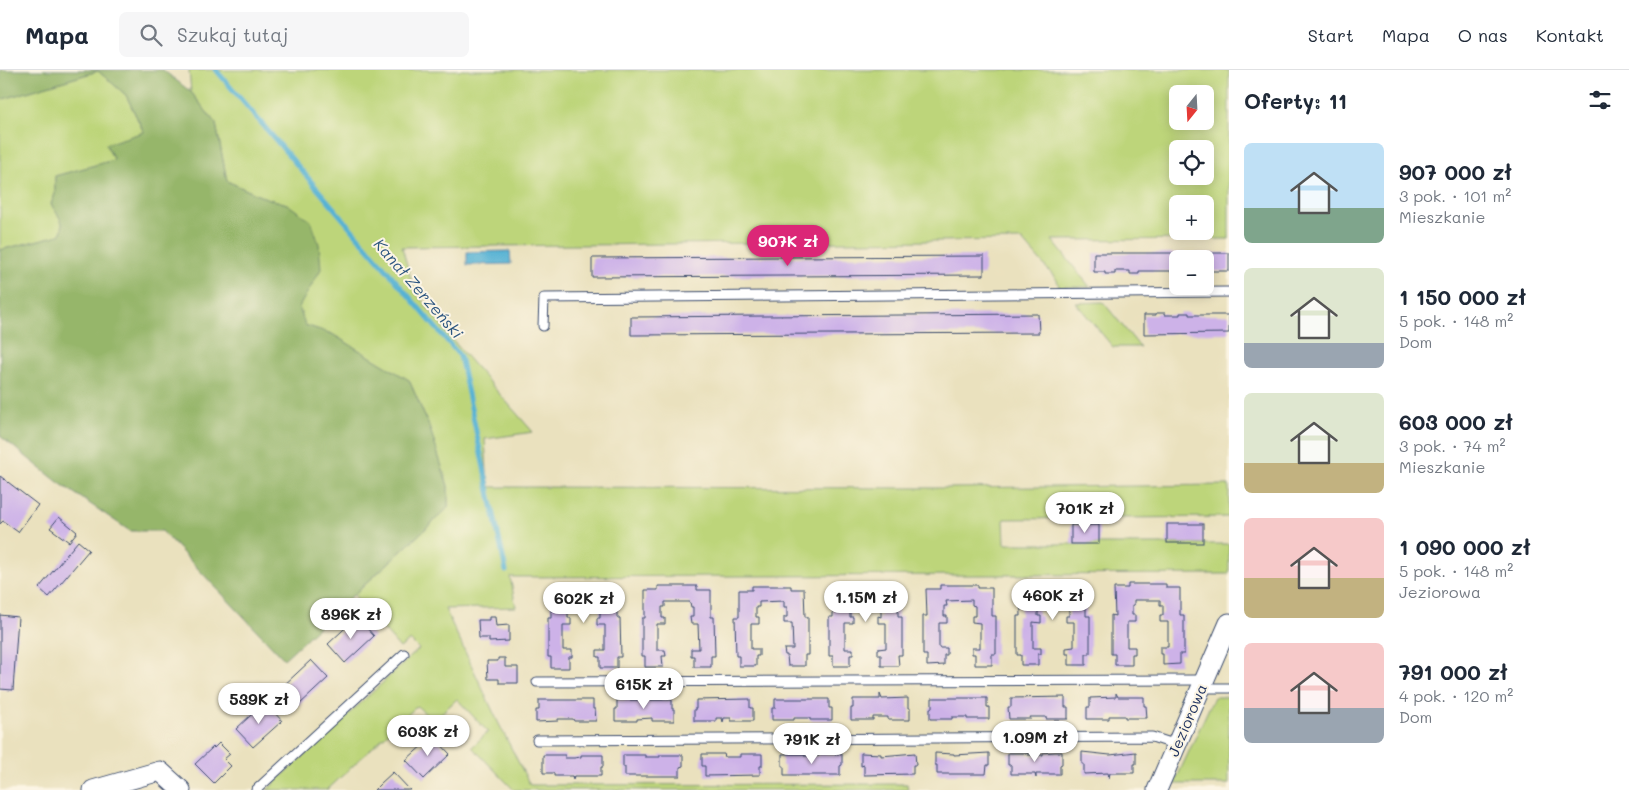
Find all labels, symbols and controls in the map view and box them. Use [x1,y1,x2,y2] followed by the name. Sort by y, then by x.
[119,12,469,57] search box
[25,19,89,50] text: Mapa
[137,21,165,49] icon: search
[177,22,288,47] text: Szukaj tutaj
[1308,23,1354,47] text: Start
[1382,23,1430,47] text: Mapa
[1458,23,1508,47] text: O nas
[1536,23,1604,47] text: Kontakt
[1169,85,1214,130] north arrow
[1169,85,1214,295] map controls
[1586,86,1614,114] icon: filters
[1244,87,1347,114] text: Oferty: 11
[1169,140,1214,185] button: locate
[1399,158,1512,185] text: 907 000 zł
[1284,163,1344,223] icon: home
[1399,185,1511,206] text: 3 pok. · 101 m²
[1169,195,1214,240] button: +
[1399,206,1485,227] text: Mieszkanie
[742,224,834,267] pin: 907K zł
[758,230,818,251] text: 907K zł
[370,234,468,343] water label: Kanał Zerzeński
[1169,250,1214,295] button: −
[1399,283,1526,310] text: 1 150 000 zł
[1284,288,1344,348] icon: home
[1399,310,1513,331] text: 5 pok. · 148 m²
[1399,331,1432,352] text: Dom
[1399,408,1513,435] text: 603 000 zł
[1284,413,1344,473] icon: home
[1399,435,1506,456] text: 3 pok. · 74 m²
[1399,456,1485,477] text: Mieszkanie
[1039,492,1131,534] pin: 701K zł
[1056,497,1114,518] text: 701K zł
[1399,533,1531,560] text: 1 090 000 zł
[1284,538,1344,598] icon: home
[1399,560,1513,581] text: 5 pok. · 148 m²
[1007,578,1099,621] pin: 460K zł
[814,580,918,623] pin: 1.15M zł
[1399,581,1481,602] text: Jeziorowa
[538,582,630,624] pin: 602K zł
[1022,584,1084,605] text: 460K zł
[835,586,897,607] text: 1.15M zł
[554,587,614,608] text: 602K zł
[305,598,397,640] pin: 896K zł
[321,603,381,624] text: 896K zł
[1399,658,1508,685] text: 791 000 zł
[1284,663,1344,723] icon: home
[598,668,690,710] pin: 615K zł
[615,673,673,694] text: 615K zł
[1163,681,1211,759] street label: Jeziorowa
[213,682,305,725] pin: 539K zł
[1399,685,1513,706] text: 4 pok. · 120 m²
[229,688,289,709] text: 539K zł
[1399,706,1432,727] text: Dom
[382,714,474,757] pin: 603K zł
[398,720,458,741] text: 603K zł
[983,720,1087,763] pin: 1.09M zł
[766,722,858,765] pin: 791K zł
[1002,726,1068,747] text: 1.09M zł
[784,728,840,749] text: 791K zł

